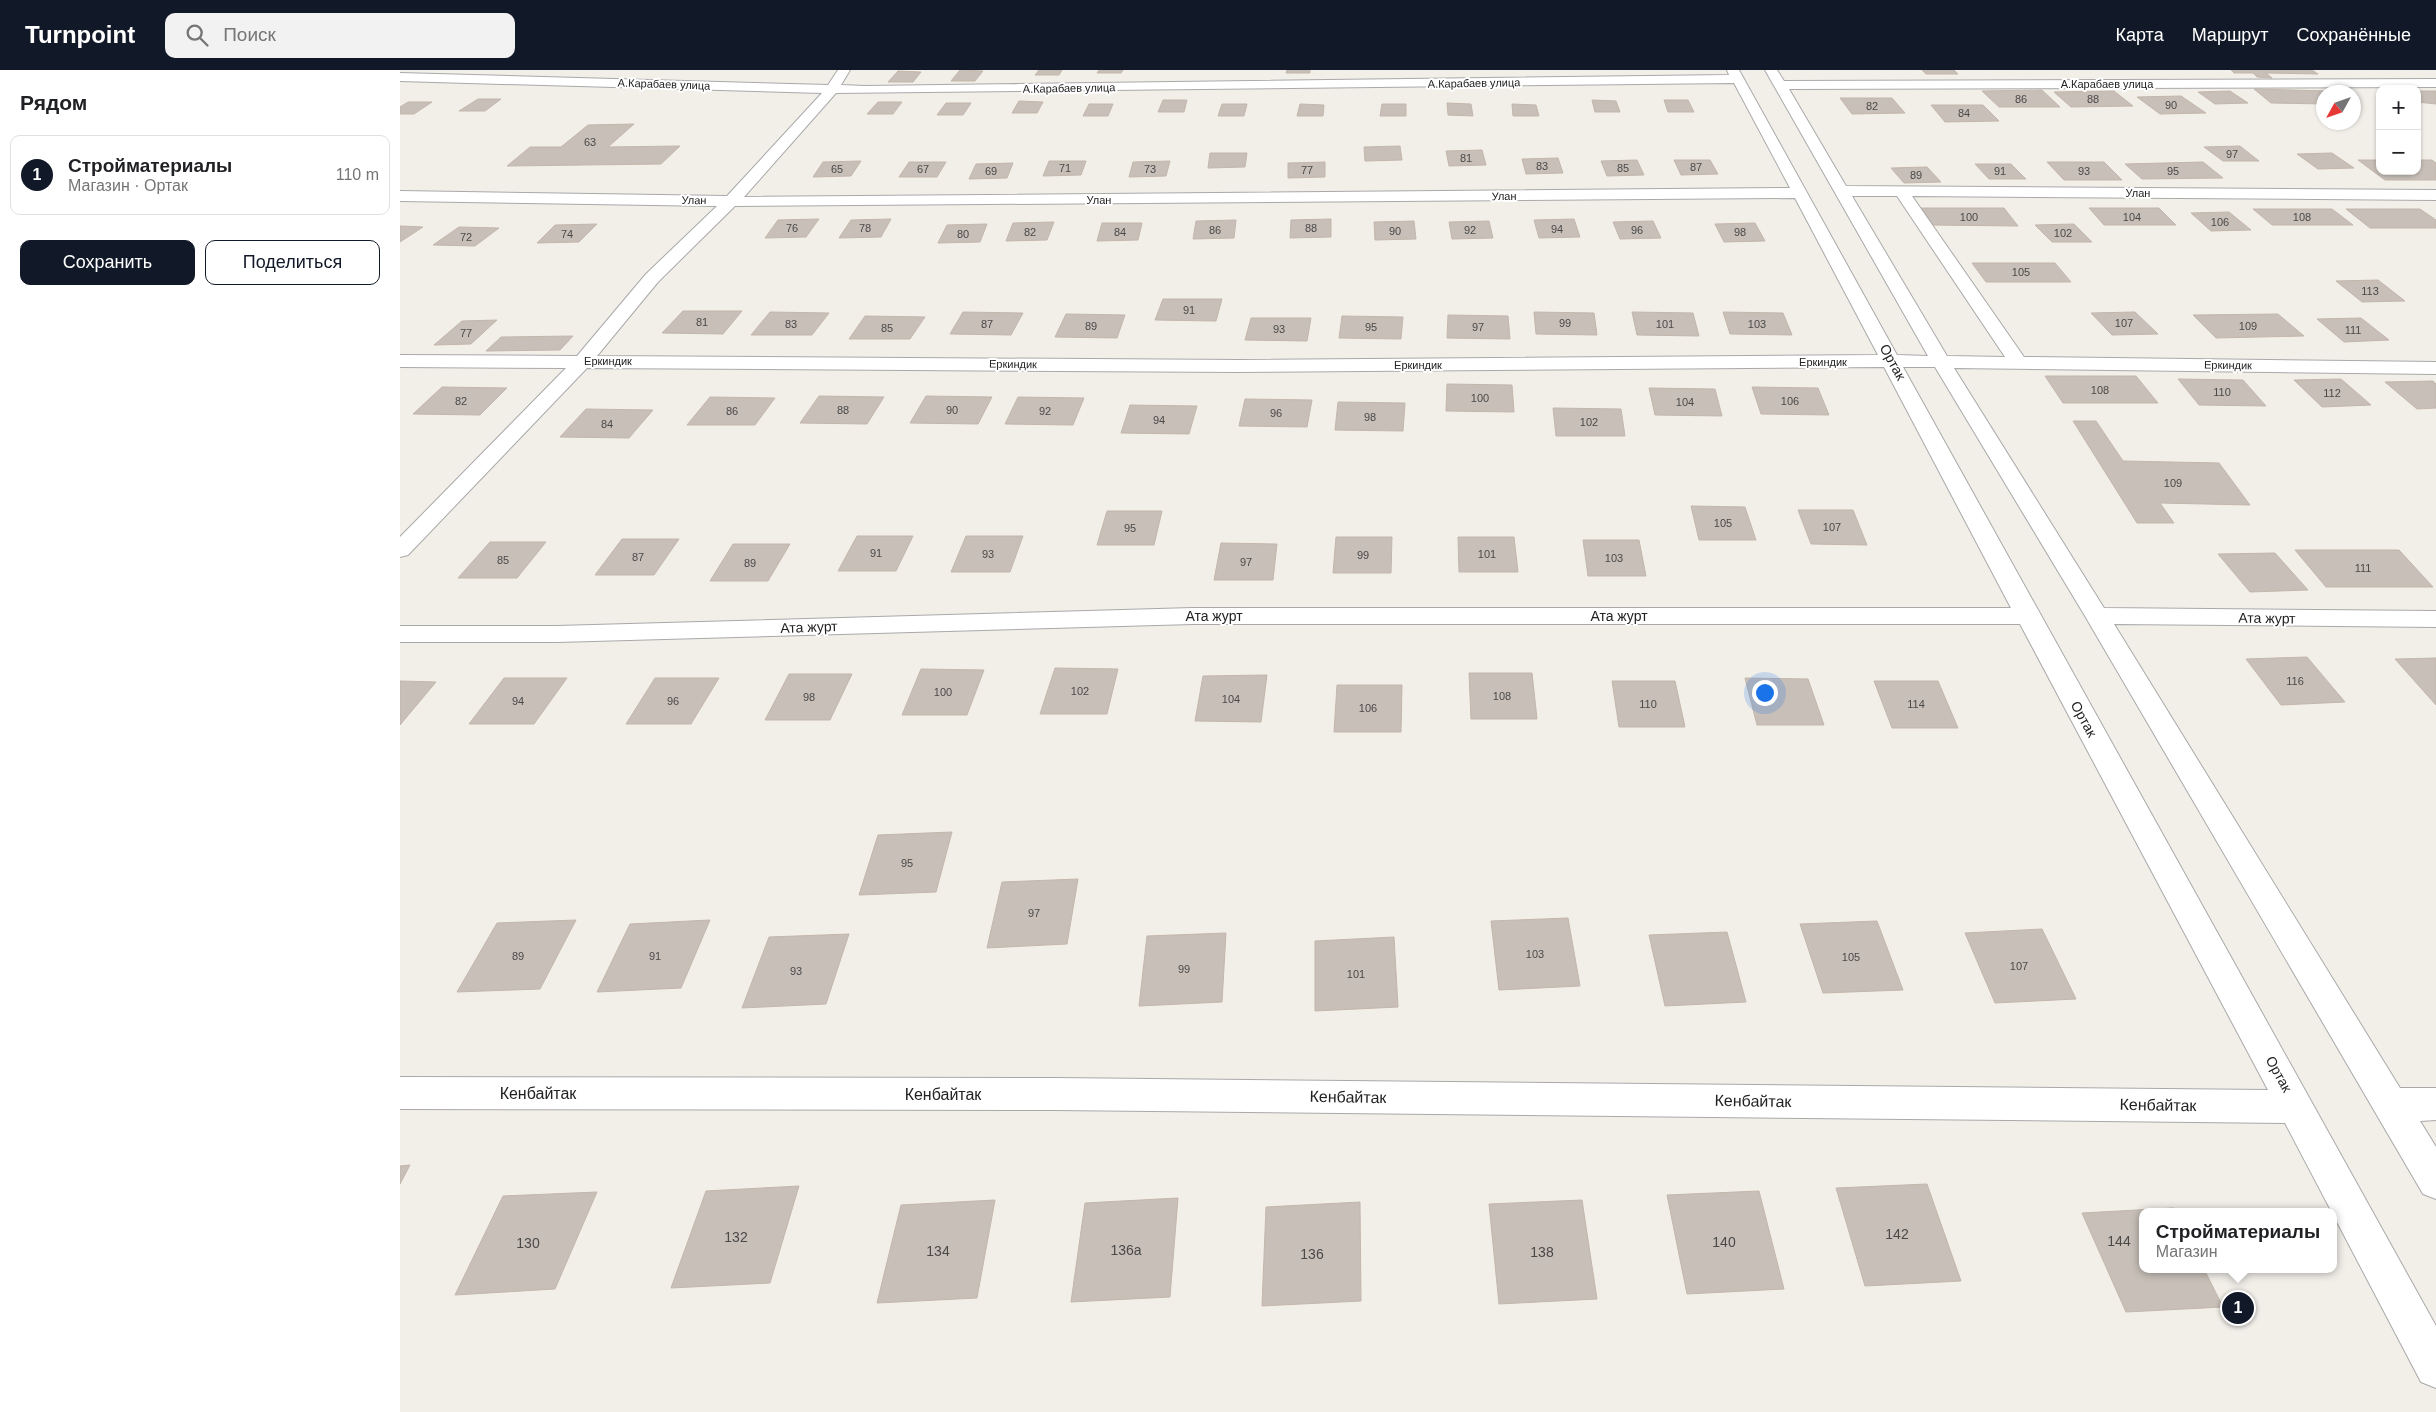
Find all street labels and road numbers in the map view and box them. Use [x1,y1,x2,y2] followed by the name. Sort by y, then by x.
[618,76,711,92] street label: А.Карабаев улица
[1428,76,1521,90] street label: А.Карабаев улица
[2061,78,2154,90] street label: А.Карабаев улица
[1023,81,1116,95] street label: А.Карабаев улица
[2126,187,2150,199] street label: Улан
[1491,190,1517,202] street label: Улан
[681,194,707,206] street label: Улан
[1087,194,1111,206] street label: Улан
[1877,341,1910,383] street label: Ортак
[584,355,632,367] street label: Еркиндик
[1799,356,1847,368] street label: Еркиндик
[989,358,1037,370] street label: Еркиндик
[1394,359,1442,371] street label: Еркиндик
[2204,359,2252,371] street label: Еркиндик
[1185,608,1243,624] street label: Ата журт
[1590,608,1648,624] street label: Ата журт
[2238,610,2296,627] street label: Ата журт
[780,618,838,636] street label: Ата журт
[2068,698,2101,740] street label: Ортак
[2263,1053,2296,1095] street label: Ортак
[500,1085,577,1102] street label: Кенбайтак
[905,1086,982,1103] street label: Кенбайтак
[1309,1088,1388,1106] street label: Кенбайтак
[1714,1092,1793,1110] street label: Кенбайтак
[2119,1096,2198,1114] street label: Кенбайтак

